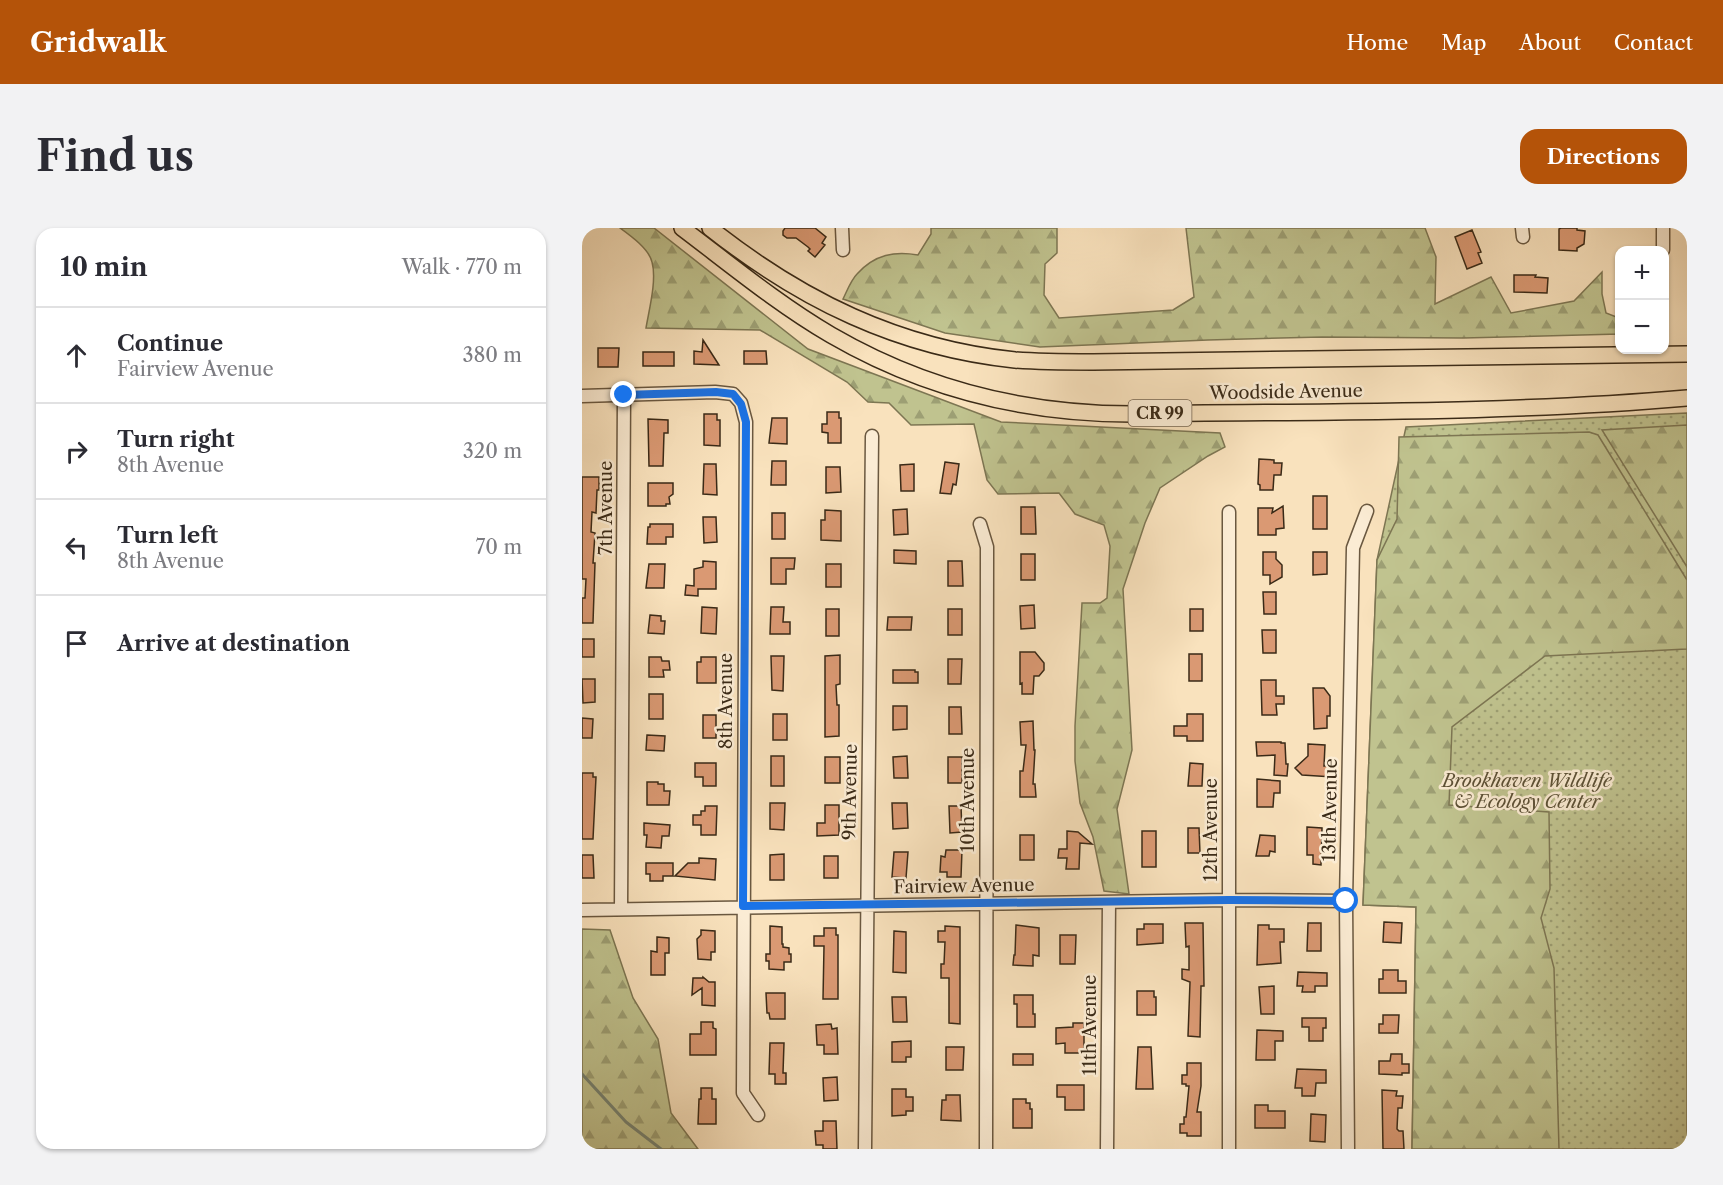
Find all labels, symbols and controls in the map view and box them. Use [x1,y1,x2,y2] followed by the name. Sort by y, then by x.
[30,25,166,59] text: Gridwalk
[1347,30,1408,55] text: Home
[1441,30,1486,55] text: Map
[1519,30,1581,55] text: About
[1614,30,1693,55] text: Contact
[1520,129,1687,184] button: Directions
[36,130,194,182] text: Find us
[1615,246,1669,354] map controls
[1615,246,1669,300] button: +
[60,251,148,283] text: 10 min
[402,255,522,279] text: Walk · 770 m
[1615,300,1669,354] button: −
[117,330,223,357] text: Continue
[60,339,93,372] icon: ahead
[463,343,522,367] text: 380 m
[117,357,274,381] text: Fairview Avenue
[1208,380,1363,404] street label: Woodside Avenue
[610,381,636,407] route end
[1128,400,1192,426] road number: CR 99
[117,426,235,453] text: Turn right
[60,435,93,468] icon: right
[463,439,522,463] text: 320 m
[117,453,224,477] text: 8th Avenue
[595,461,617,555] street label: 7th Avenue
[117,522,218,549] text: Turn left
[60,531,93,564] icon: left
[476,535,522,559] text: 70 m
[117,549,224,573] text: 8th Avenue
[60,627,93,660] icon: arrive
[117,630,350,657] text: Arrive at destination
[715,653,737,749] street label: 8th Avenue
[838,744,862,840] street label: 9th Avenue
[957,748,979,852] street label: 10th Avenue
[1318,758,1342,862] street label: 13th Avenue
[1440,770,1613,813] park label: Brookhaven Wildlife & Ecology Center
[1200,778,1222,882] street label: 12th Avenue
[893,874,1035,898] street label: Fairview Avenue
[1332,887,1358,913] route start
[1079,975,1101,1075] street label: 11th Avenue

